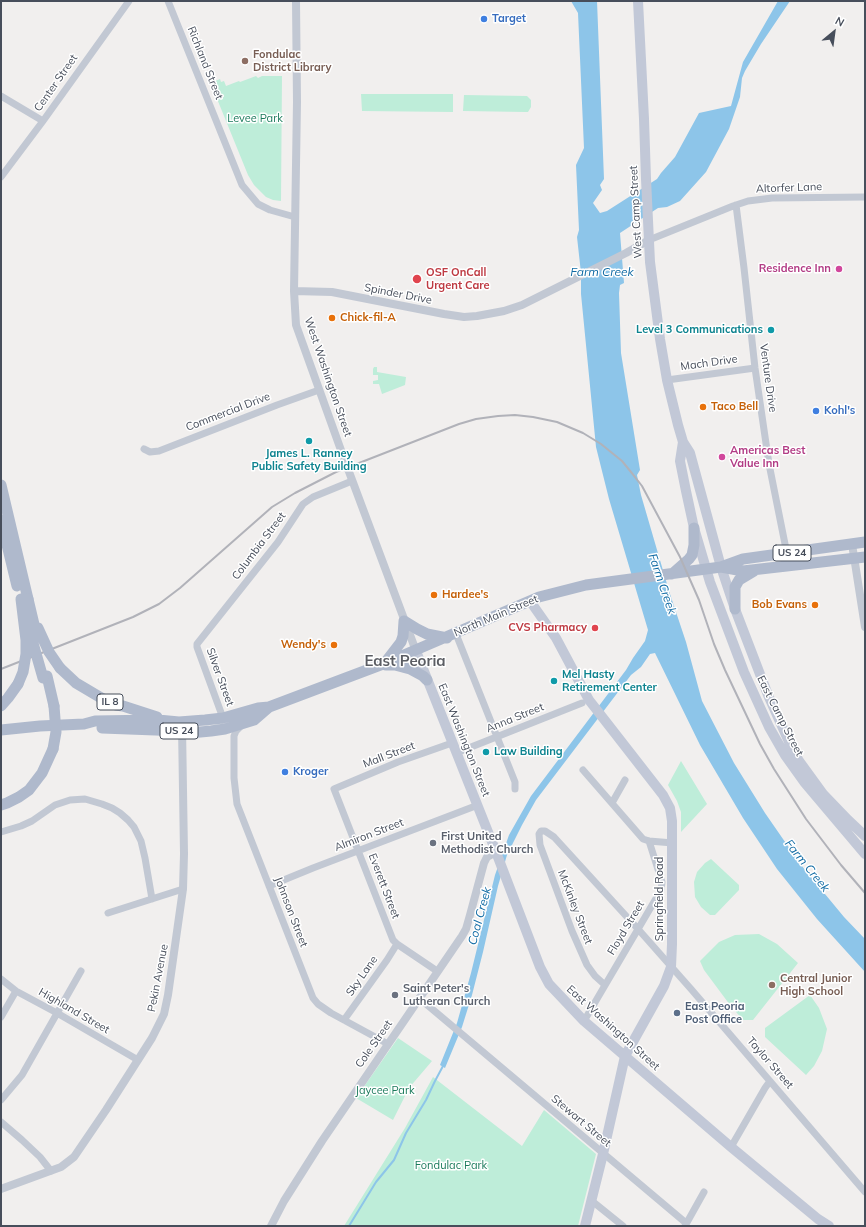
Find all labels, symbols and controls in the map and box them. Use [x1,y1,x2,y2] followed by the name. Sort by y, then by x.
[492,12,526,26] place label: Target
[814,12,854,52] north arrow
[833,13,847,30] text: N
[479,14,489,24] marker: Target
[184,25,226,101] street label: Richland Street
[253,48,331,74] place label: Fondulac District Library
[31,52,81,114] street label: Center Street
[240,56,250,66] marker: Fondulac District Library
[227,112,283,126] park label: Levee Park
[627,165,645,259] street label: West Camp Street
[756,180,822,196] street label: Altorfer Lane
[759,262,831,276] place label: Residence Inn
[834,264,844,274] marker: Residence Inn
[570,265,634,279] water label: Farm Creek
[426,266,489,292] place label: OSF OnCall Urgent Care
[411,273,423,285] marker: OSF OnCall Urgent Care
[363,281,433,307] street label: Spinder Drive
[340,311,396,325] place label: Chick-fil-A
[327,313,337,323] marker: Chick-fil-A
[301,316,355,438] street label: West Washington Street
[636,323,763,337] place label: Level 3 Communications
[766,325,776,335] marker: Level 3 Communications
[757,343,779,413] street label: Venture Drive
[680,352,738,374] street label: Mach Drive
[184,390,272,434] street label: Commercial Drive
[711,400,758,414] place label: Taco Bell
[698,402,708,412] marker: Taco Bell
[824,404,855,418] place label: Kohl's
[811,406,821,416] marker: Kohl's
[304,436,314,446] marker: James L. Ranney Public Safety Building
[730,444,805,470] place label: Americas Best Value Inn
[251,447,367,473] place label: James L. Ranney Public Safety Building
[717,452,727,462] marker: Americas Best Value Inn
[229,510,289,582] street label: Columbia Street
[773,545,811,561] road number: US 24
[645,552,679,616] water label: Farm Creek
[442,588,489,602] place label: Hardee's
[429,590,439,600] marker: Hardee's
[452,592,540,640] street label: North Main Street
[752,598,807,612] place label: Bob Evans
[810,600,820,610] marker: Bob Evans
[508,621,587,635] place label: CVS Pharmacy
[590,623,600,633] marker: CVS Pharmacy
[281,638,326,652] place label: Wendy's
[329,640,339,650] marker: Wendy's
[203,646,237,708] street label: Silver Street
[364,652,446,670] district label: East Peoria
[562,668,657,694] place label: Mel Hasty Retirement Center
[754,674,806,758] street label: East Camp Street
[549,676,559,686] marker: Mel Hasty Retirement Center
[435,682,493,798] street label: East Washington Street
[97,694,123,710] road number: IL 8
[484,700,546,736] street label: Anna Street
[160,723,198,739] road number: US 24
[361,739,417,771] street label: Mall Street
[494,745,563,759] place label: Law Building
[481,747,491,757] marker: Law Building
[293,765,328,779] place label: Kroger
[280,767,290,777] marker: Kroger
[333,816,405,854] street label: Almiron Street
[441,830,533,856] place label: First United Methodist Church
[781,837,833,895] water label: Farm Creek
[428,838,438,848] marker: First United Methodist Church
[365,851,403,921] street label: Everett Street
[653,857,667,941] street label: Springfield Road
[555,868,595,946] street label: McKinley Street
[272,875,310,949] street label: Johnson Street
[465,885,495,947] water label: Coal Creek
[605,899,647,957] street label: Floyd Street
[145,943,171,1013] street label: Pekin Avenue
[343,953,381,999] street label: Sky Lane
[780,972,852,998] place label: Central Junior High School
[767,980,777,990] marker: Central Junior High School
[403,982,490,1008] place label: Saint Peter's Lutheran Church
[564,983,662,1073] street label: East Washington Street
[36,985,112,1037] street label: Highland Street
[390,990,400,1000] marker: Saint Peter's Lutheran Church
[685,1000,745,1026] place label: East Peoria Post Office
[672,1008,682,1018] marker: East Peoria Post Office
[353,1018,395,1070] street label: Cole Street
[744,1034,796,1092] street label: Taylor Street
[355,1084,415,1098] park label: Jaycee Park
[548,1092,614,1150] street label: Stewart Street
[415,1159,487,1173] park label: Fondulac Park

